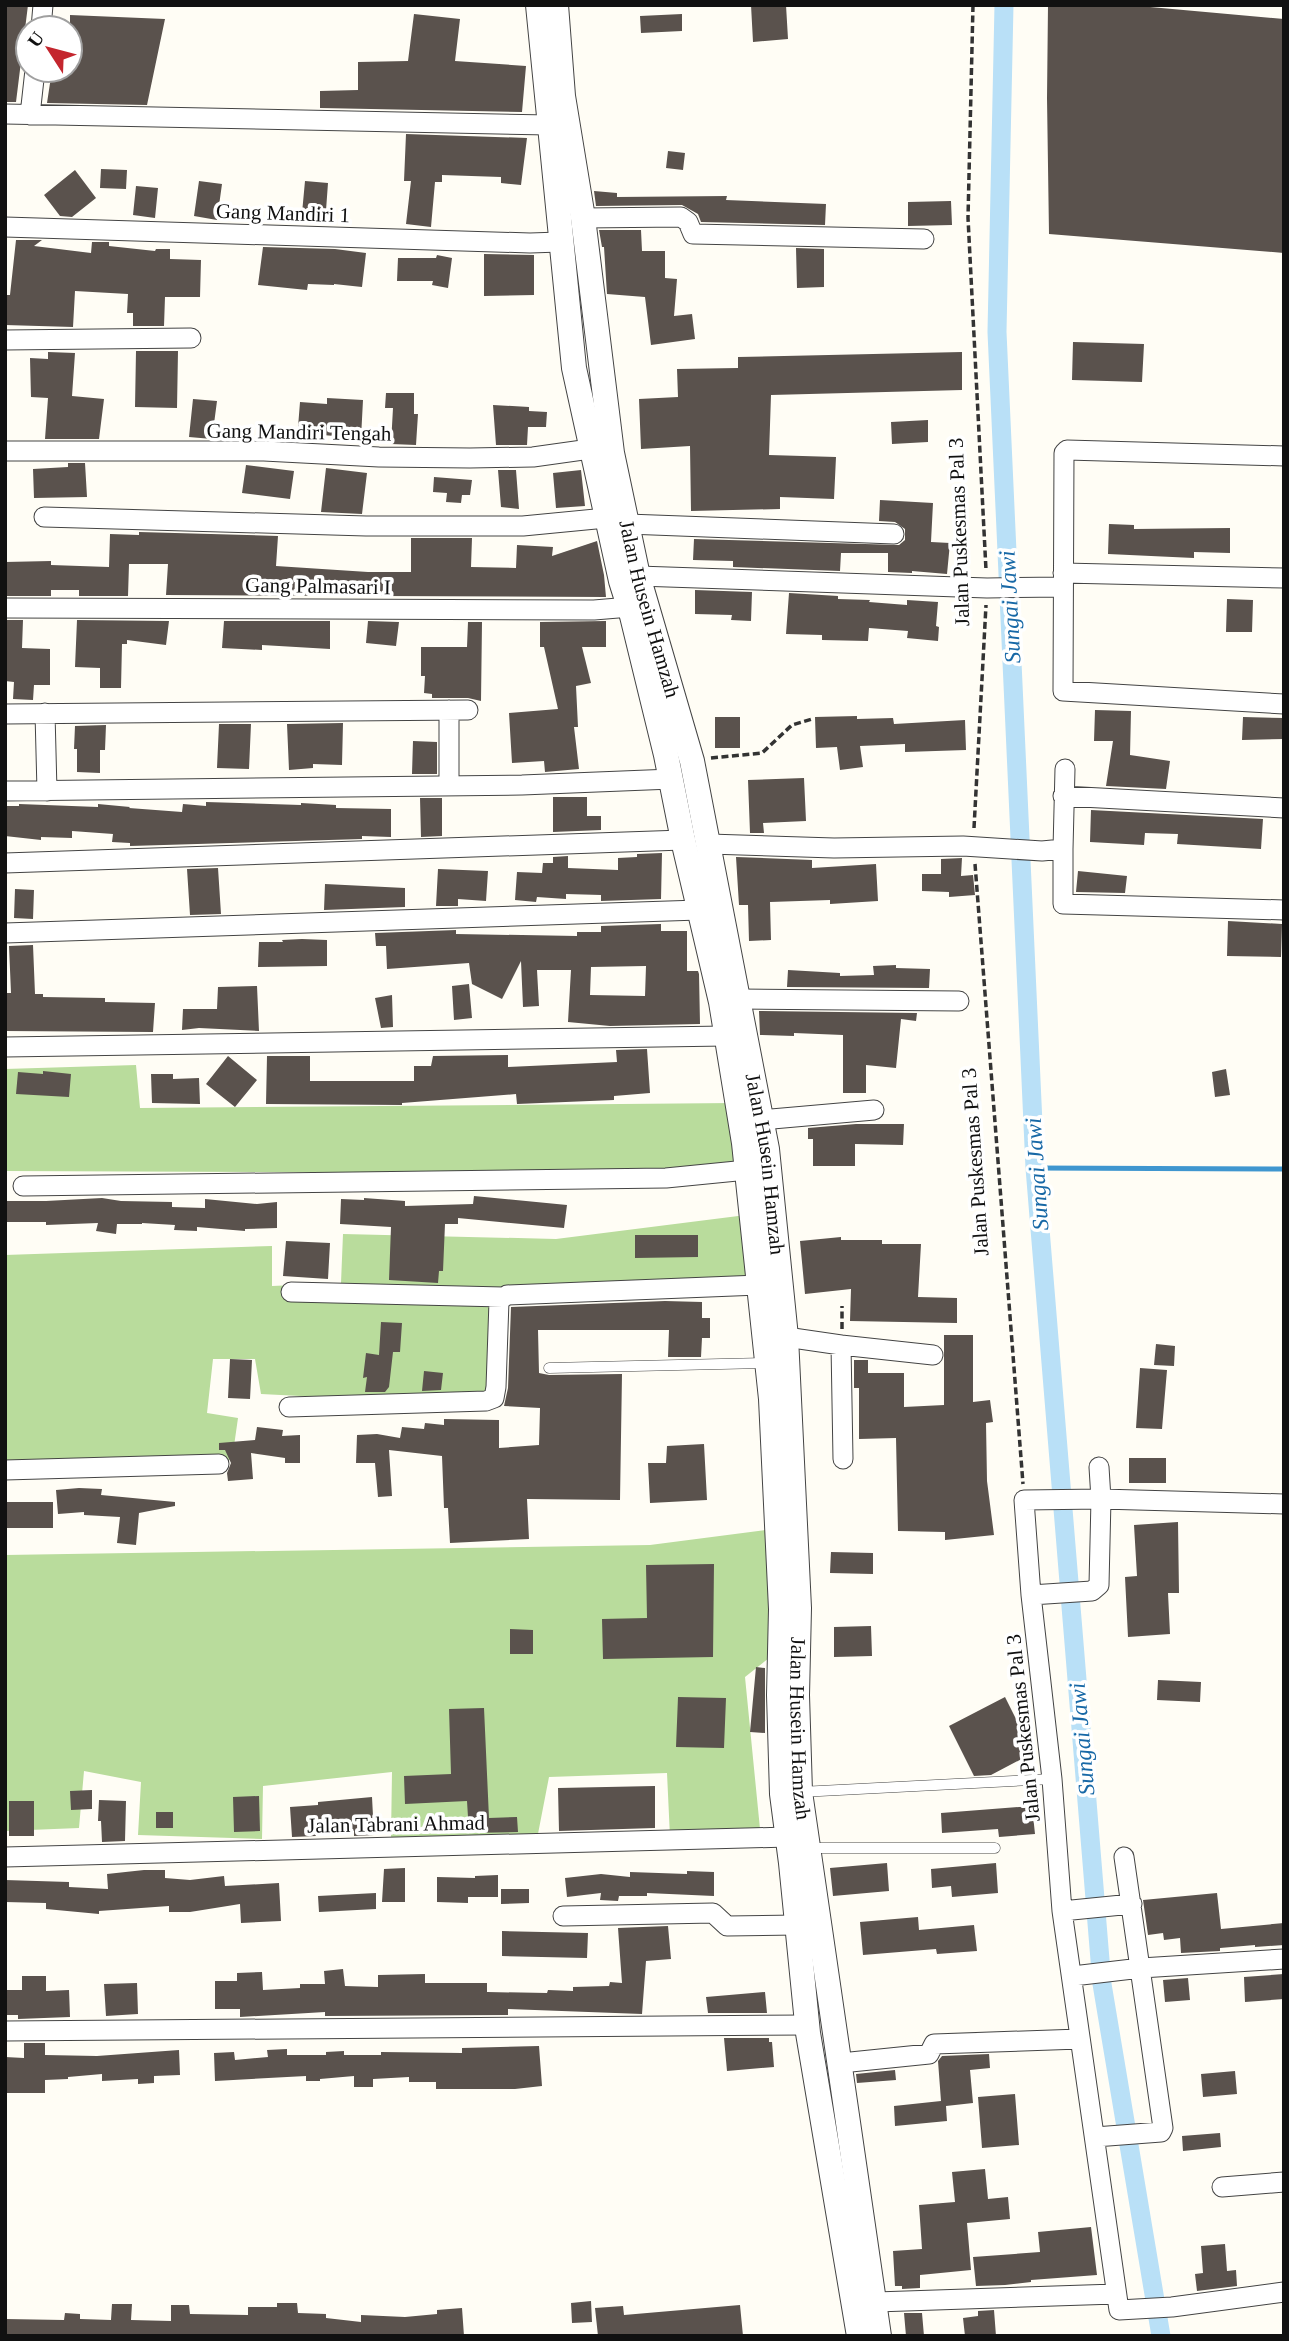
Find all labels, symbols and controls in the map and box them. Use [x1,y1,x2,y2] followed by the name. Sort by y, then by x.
[14,14,84,84] north arrow
[23,27,48,51] text: U
[216,199,350,227] street label: Gang Mandiri 1
[206,418,392,446] street label: Gang Mandiri Tengah
[944,437,974,627] street label: Jalan Puskesmas Pal 3
[614,518,685,701] street label: Jalan Husein Hamzah
[995,550,1025,664] water label: Sungai Jawi
[245,573,391,599] street label: Gang Palmasari I
[956,1067,994,1257] street label: Jalan Puskesmas Pal 3
[741,1071,790,1256] street label: Jalan Husein Hamzah
[1021,1117,1053,1231] water label: Sungai Jawi
[1001,1633,1045,1823] street label: Jalan Puskesmas Pal 3
[785,1637,816,1822] street label: Jalan Husein Hamzah
[1065,1682,1099,1796] water label: Sungai Jawi
[307,1810,486,1838] street label: Jalan Tabrani Ahmad

